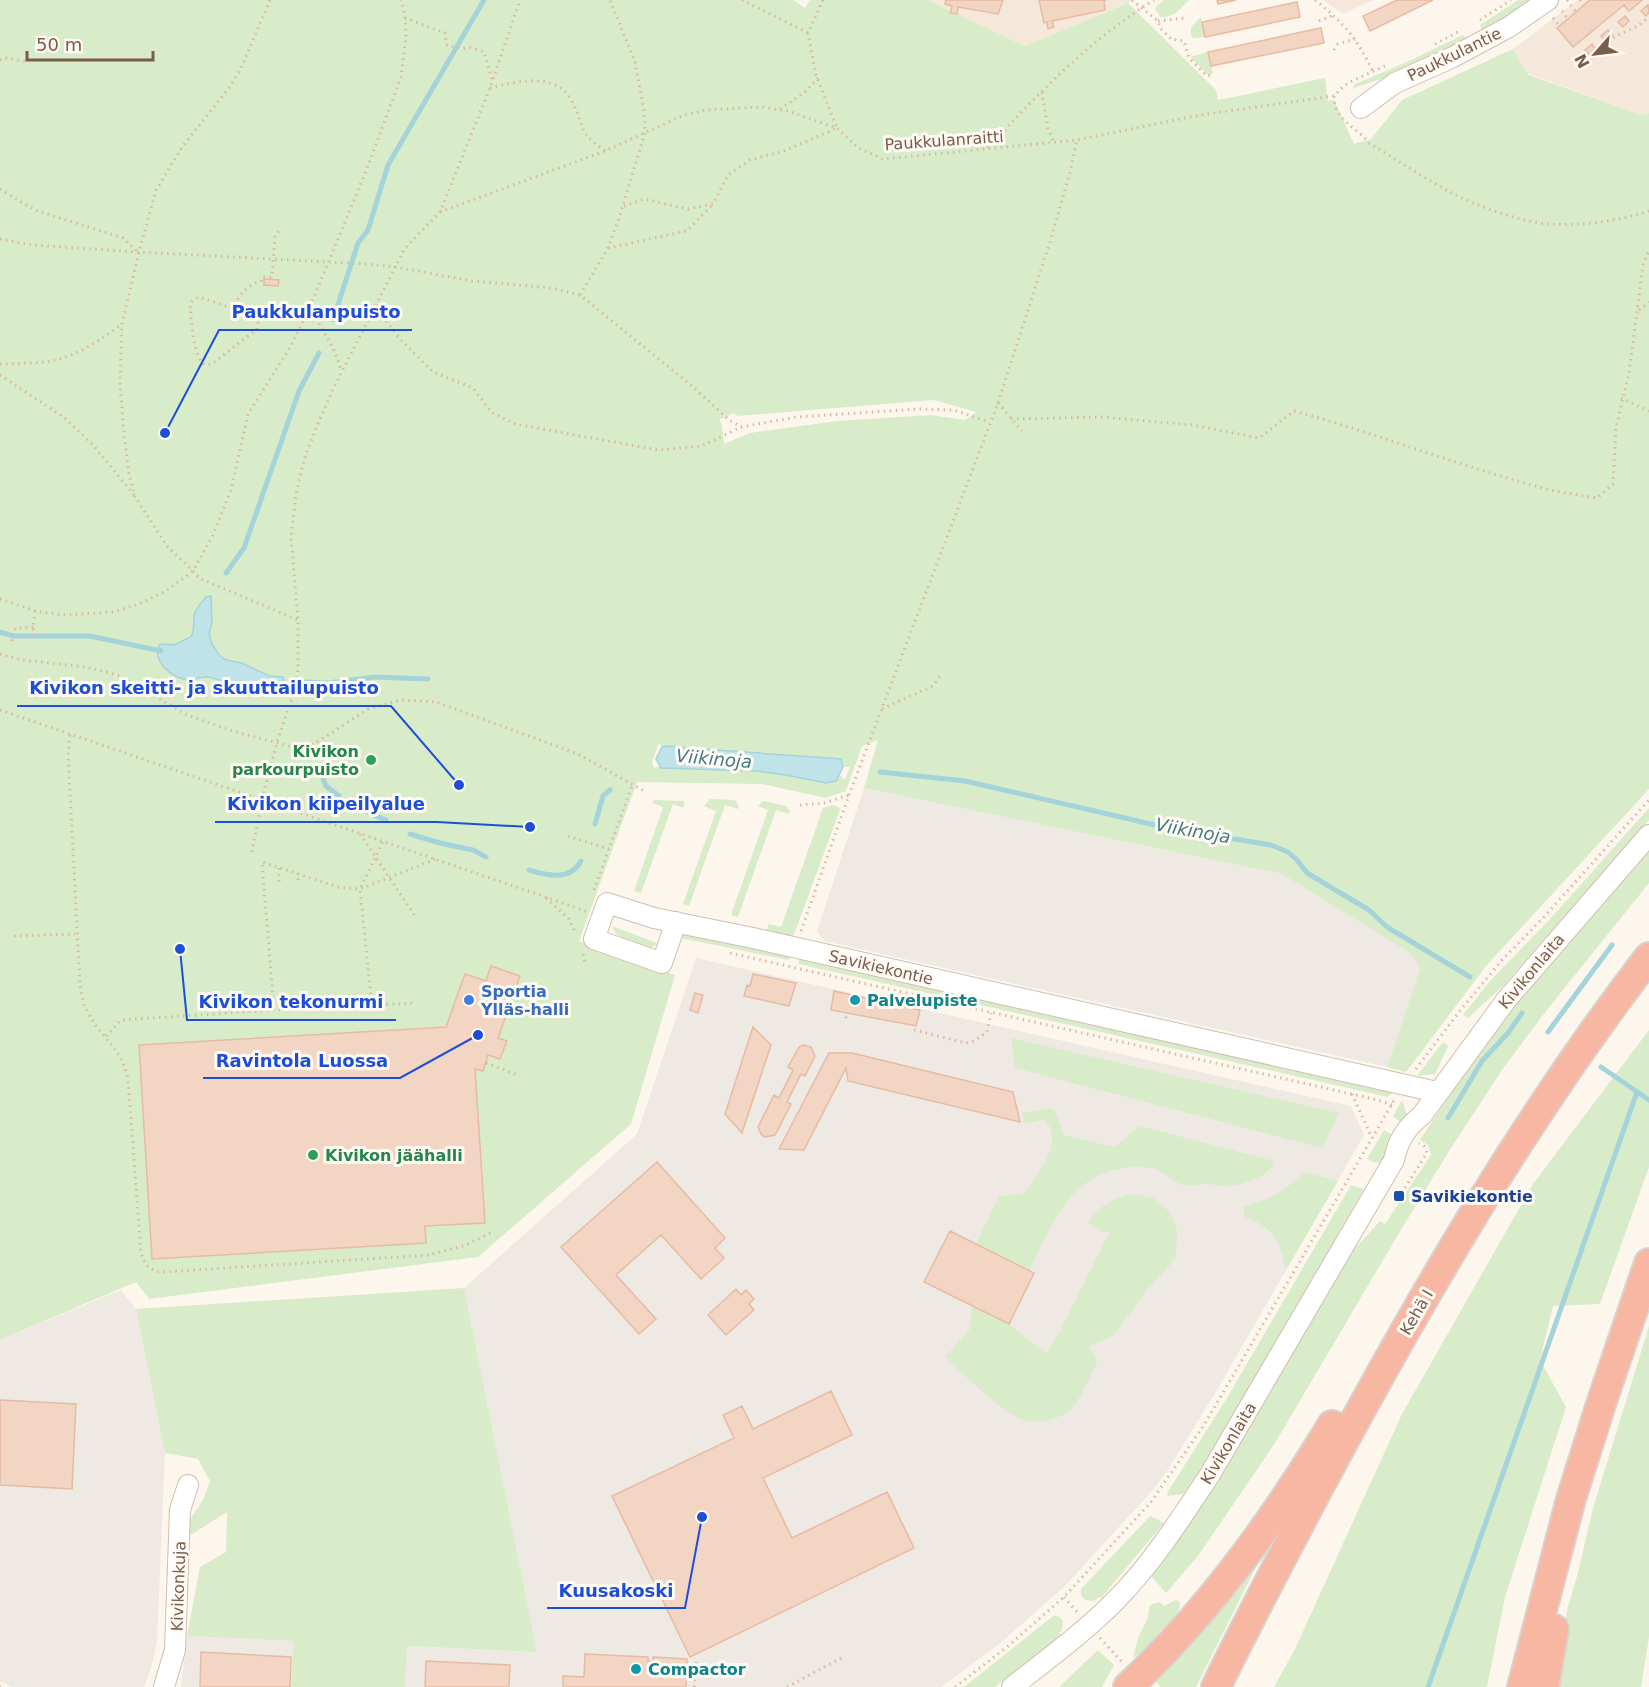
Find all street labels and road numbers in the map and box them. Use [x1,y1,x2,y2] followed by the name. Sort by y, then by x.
[1404,24,1504,85] street label: Paukkulantie
[884,127,1004,154] street label: Paukkulanraitti
[1494,930,1568,1013] street label: Kivikonlaita
[827,946,935,989] street label: Savikiekontie
[1396,1286,1437,1338] street label: Kehä I
[1197,1399,1260,1488] street label: Kivikonlaita
[167,1540,190,1632] street label: Kivikonkuja

